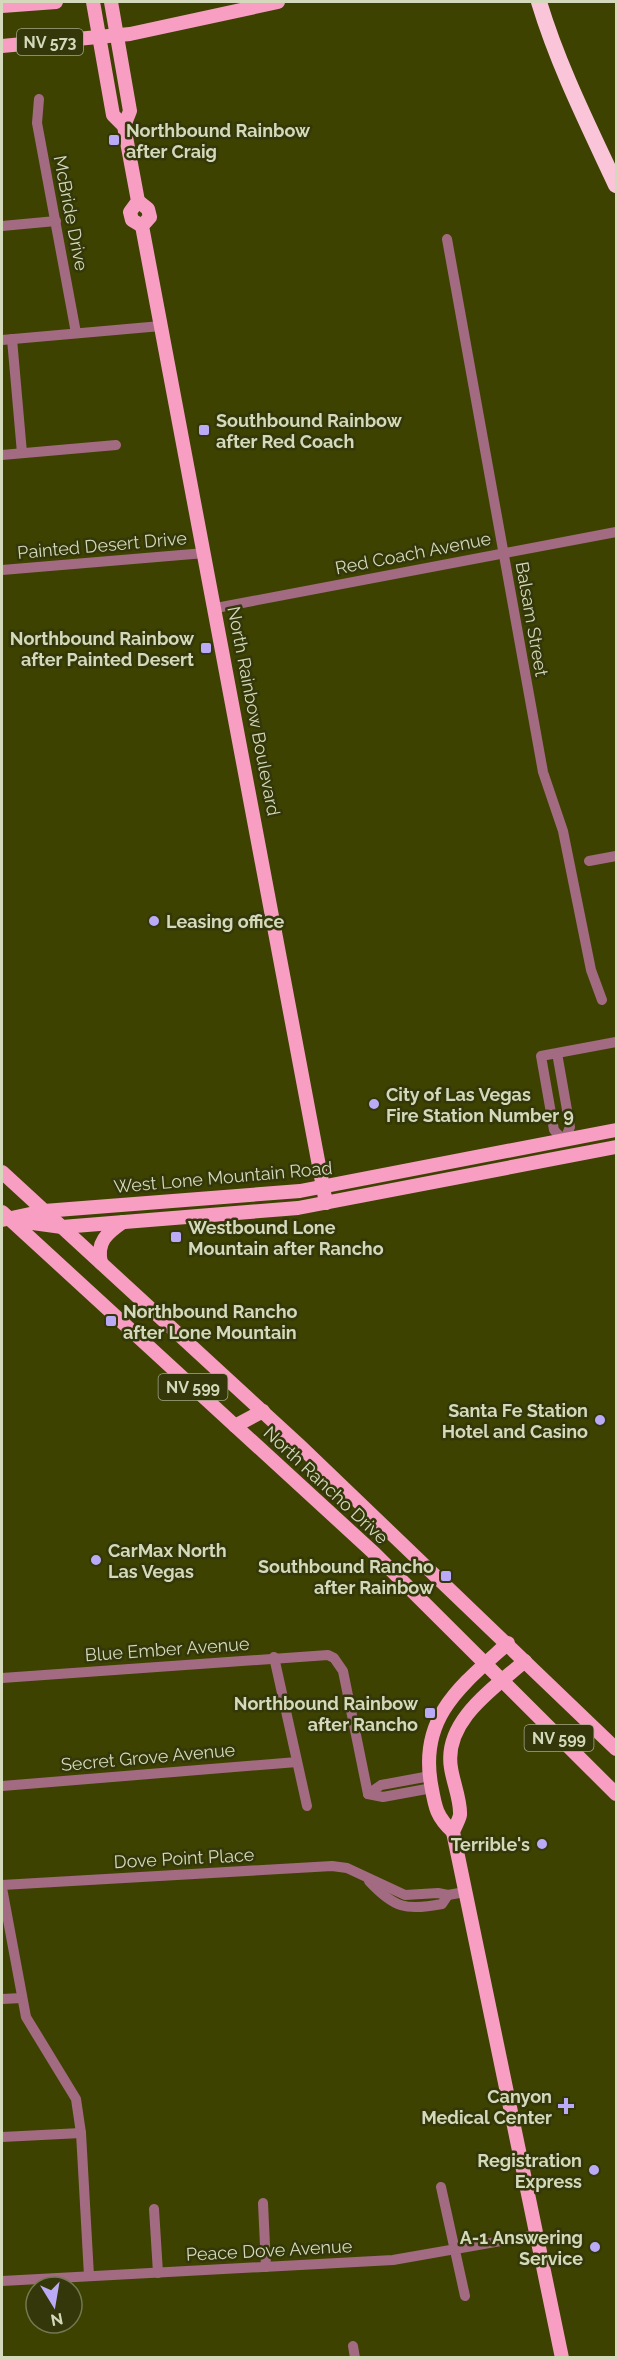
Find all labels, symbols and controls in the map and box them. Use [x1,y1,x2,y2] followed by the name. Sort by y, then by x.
[17,29,83,55] road number: NV 573
[126,120,311,162] place label: Northbound Rainbow after Craig
[107,133,121,147] marker: Northbound Rainbow after Craig
[50,154,93,273] street label: McBride Drive
[216,410,403,452] place label: Southbound Rainbow after Red Coach
[197,423,211,437] marker: Southbound Rainbow after Red Coach
[16,527,188,563] street label: Painted Desert Drive
[333,528,493,578] street label: Red Coach Avenue
[512,560,552,678] street label: Balsam Street
[223,604,285,818] street label: North Rainbow Boulevard
[10,628,195,670] place label: Northbound Rainbow after Painted Desert
[199,641,213,655] marker: Northbound Rainbow after Painted Desert
[166,911,284,932] place label: Leasing office
[147,914,161,928] marker: Leasing office
[386,1084,574,1126] place label: City of Las Vegas Fire Station Number 9
[367,1097,381,1111] marker: City of Las Vegas Fire Station Number 9
[113,1157,333,1197] street label: West Lone Mountain Road
[188,1217,384,1259] place label: Westbound Lone Mountain after Rancho
[169,1230,183,1244] marker: Westbound Lone Mountain after Rancho
[123,1301,298,1343] place label: Northbound Rancho after Lone Mountain
[104,1314,118,1328] marker: Northbound Rancho after Lone Mountain
[158,1374,228,1400] road number: NV 599
[442,1400,588,1442] place label: Santa Fe Station Hotel and Casino
[593,1413,607,1427] marker: Santa Fe Station Hotel and Casino
[259,1422,393,1548] street label: North Rancho Drive
[108,1540,227,1582] place label: CarMax North Las Vegas
[89,1553,103,1567] marker: CarMax North Las Vegas
[258,1556,435,1598] place label: Southbound Rancho after Rainbow
[439,1569,453,1583] marker: Southbound Rancho after Rainbow
[84,1633,250,1665] street label: Blue Ember Avenue
[234,1693,419,1735] place label: Northbound Rainbow after Rancho
[423,1706,437,1720] marker: Northbound Rainbow after Rancho
[524,1725,594,1751] road number: NV 599
[60,1739,236,1775] street label: Secret Grove Avenue
[451,1834,530,1855] place label: Terrible's
[535,1837,549,1851] marker: Terrible's
[113,1844,255,1872] street label: Dove Point Place
[421,2086,552,2128] place label: Canyon Medical Center
[557,2097,575,2115] marker: Canyon Medical Center
[477,2150,582,2192] place label: Registration Express
[587,2163,601,2177] marker: Registration Express
[460,2227,583,2269] place label: A-1 Answering Service
[185,2235,353,2265] street label: Peace Dove Avenue
[588,2240,602,2254] marker: A-1 Answering Service
[24,2275,84,2335] north arrow
[49,2309,65,2330] text: N

